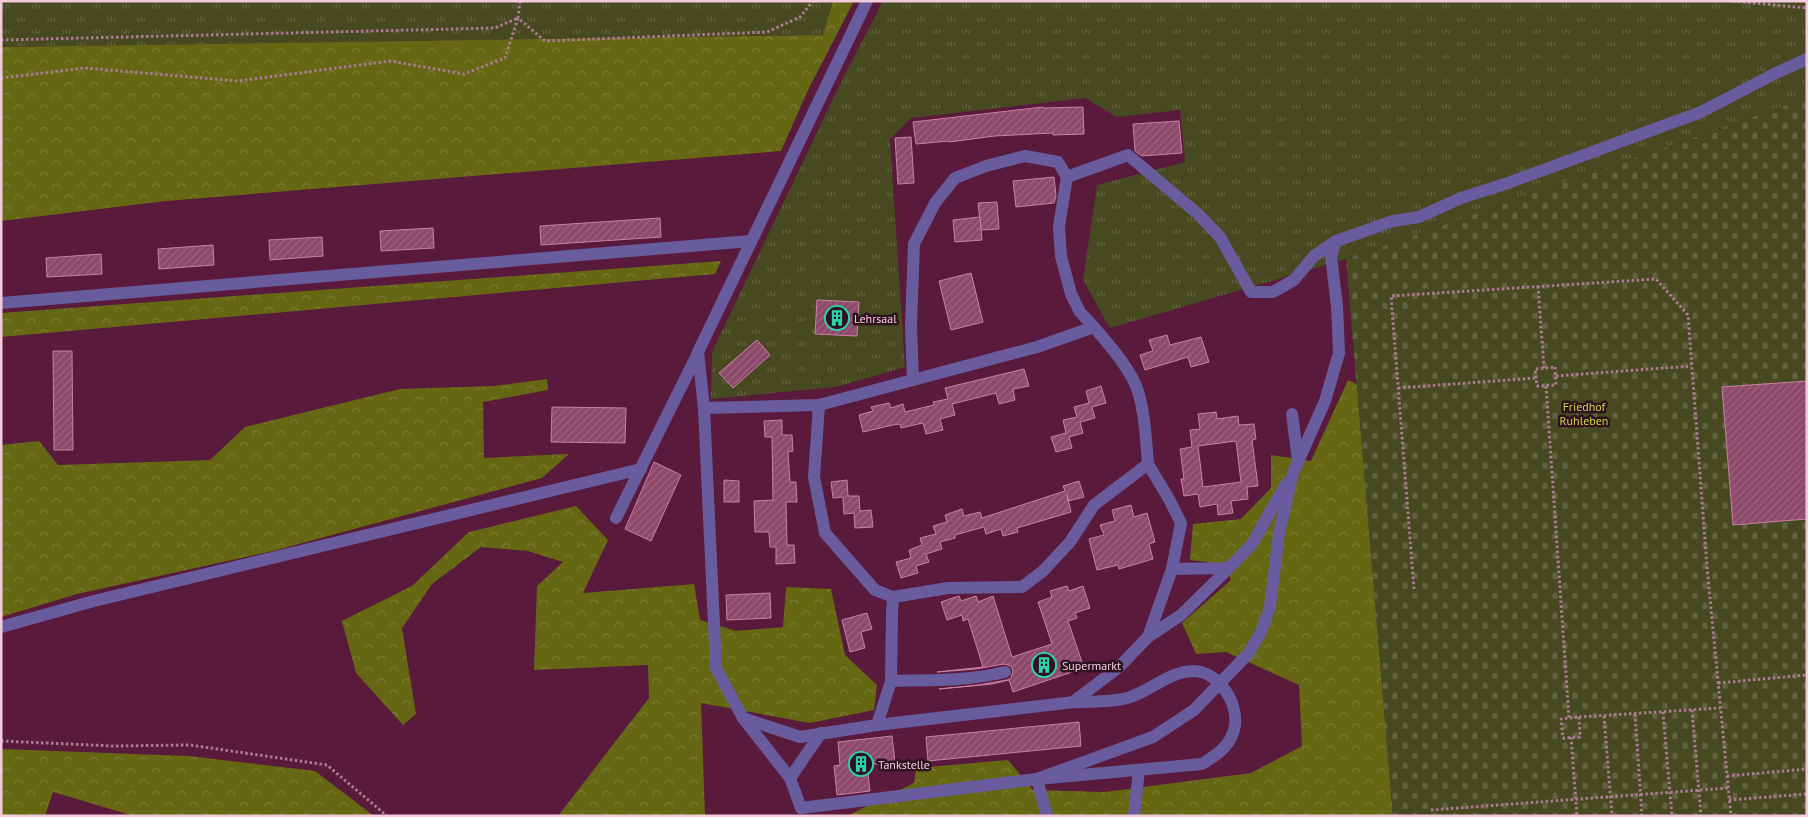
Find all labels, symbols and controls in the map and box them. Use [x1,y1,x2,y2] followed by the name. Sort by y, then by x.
[824,305,850,331] building icon: Lehrsaal
[854,311,897,326] place label: Lehrsaal
[1560,399,1608,428] park label: Friedhof Ruhleben
[1031,652,1057,678] building icon: Supermarkt
[1062,658,1121,673] place label: Supermarkt
[848,751,874,777] building icon: Tankstelle
[878,757,930,772] place label: Tankstelle

